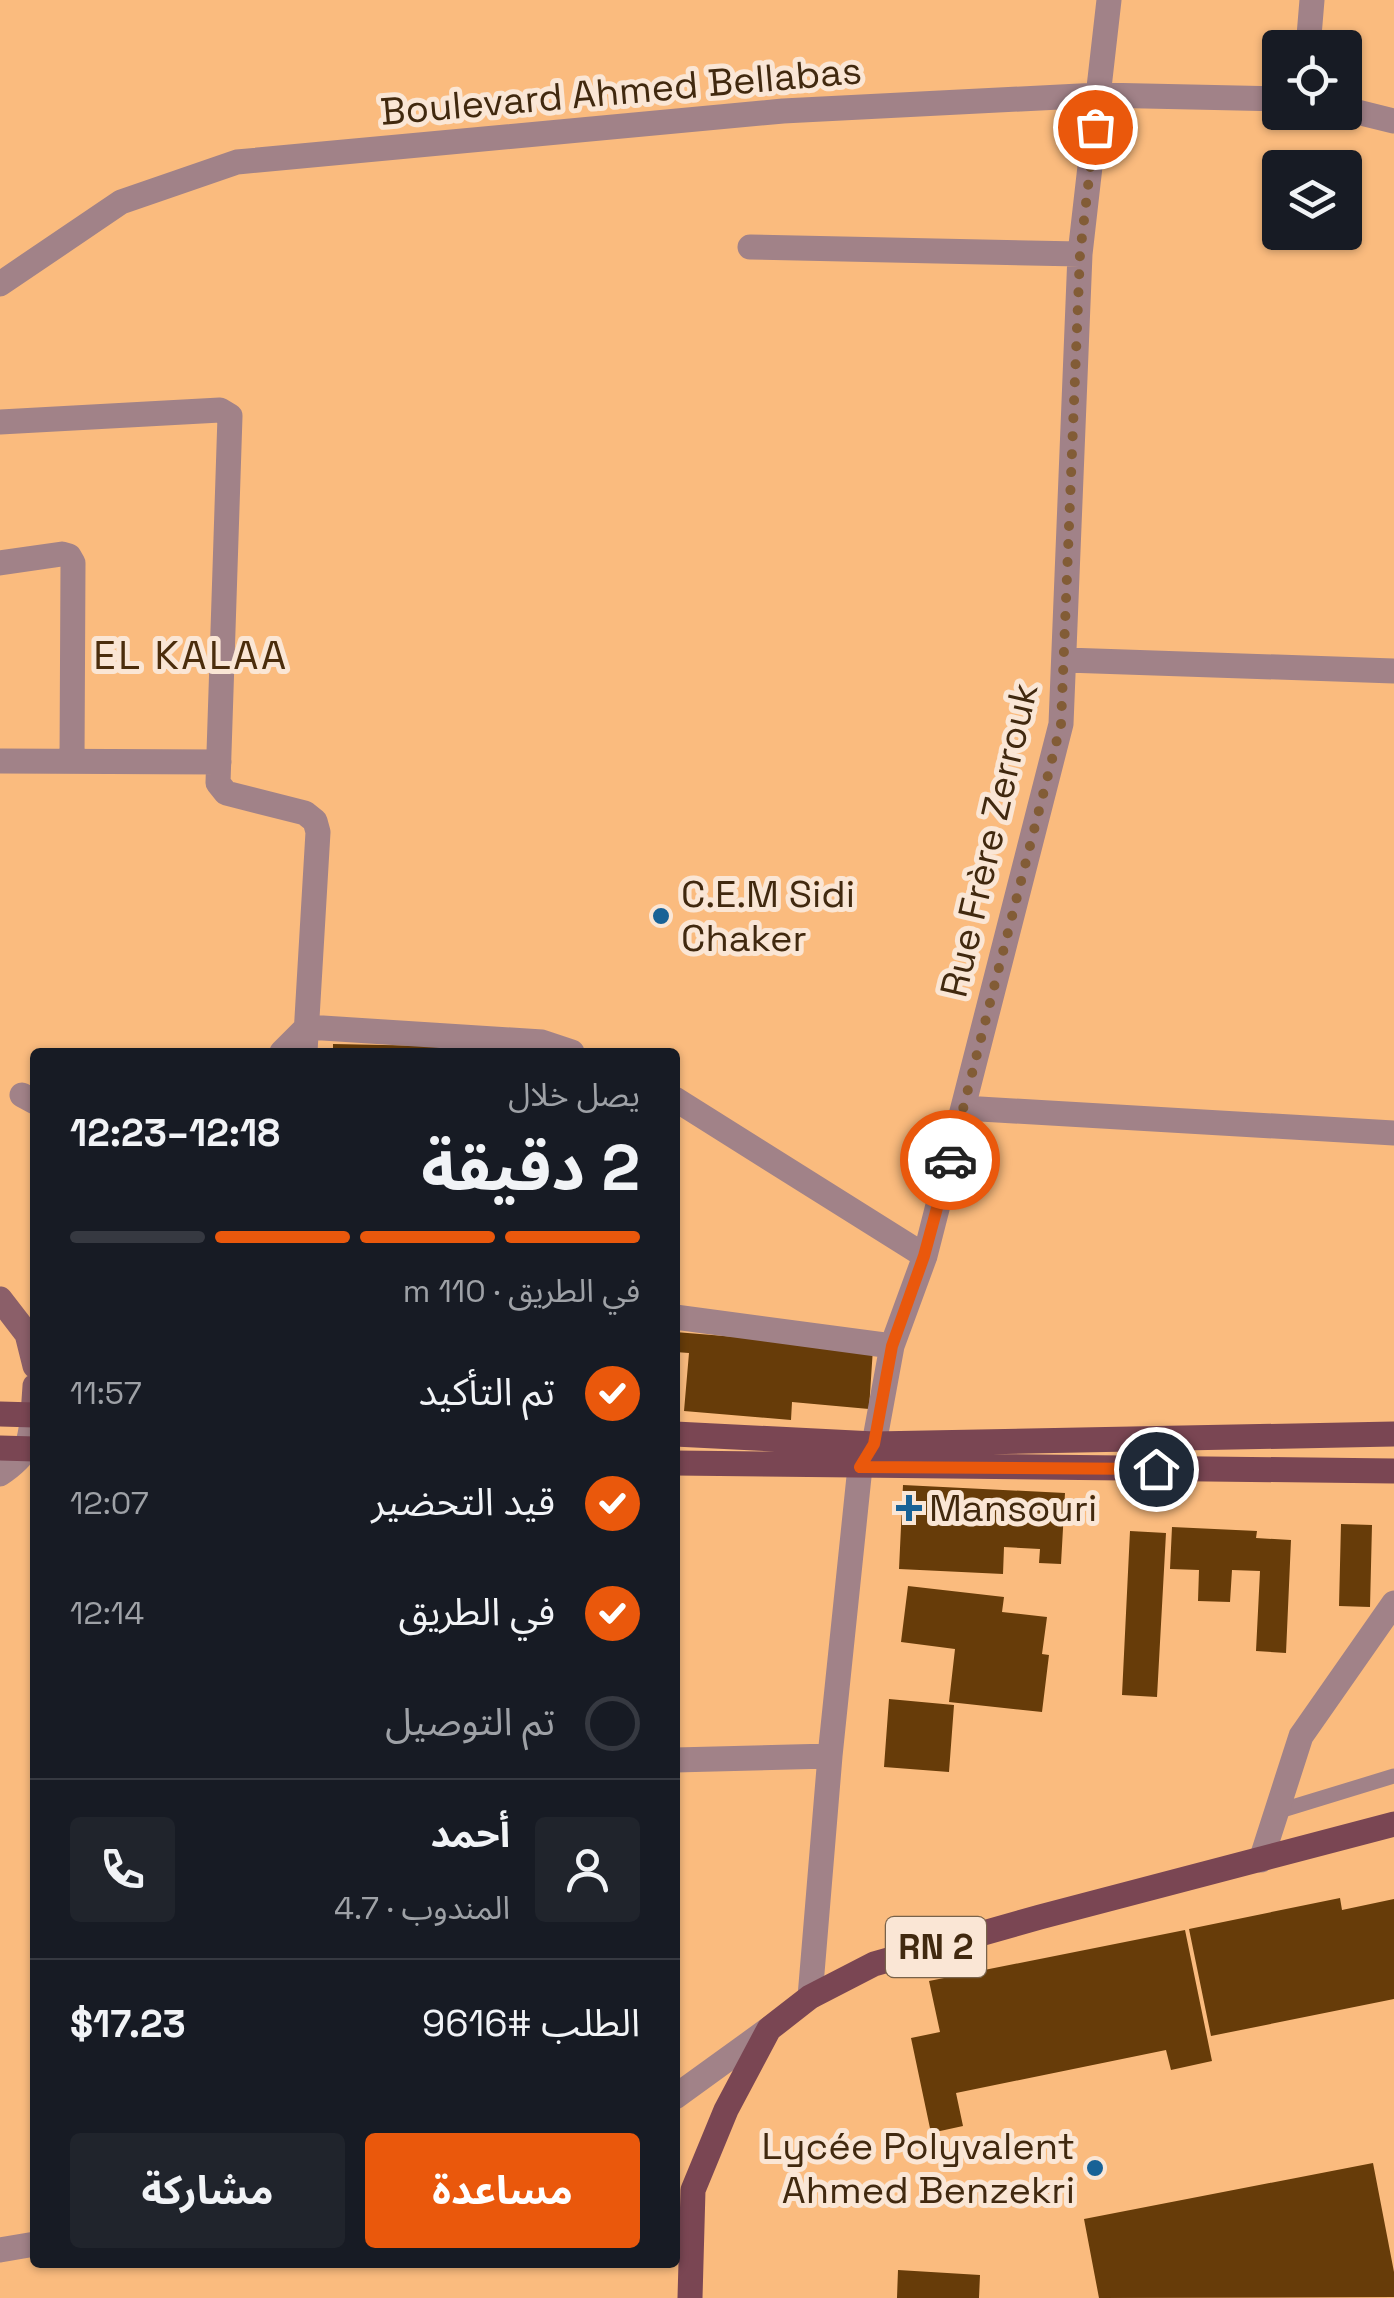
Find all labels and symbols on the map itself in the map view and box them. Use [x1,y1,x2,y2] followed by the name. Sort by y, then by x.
[378,46,864,136] street label: Boulevard Ahmed Bellabas
[1053,85,1138,170] pin
[93,630,289,681] district label: EL KALAA
[930,678,1048,1002] street label: Rue Frère Zerrouk
[681,870,855,962] place label: C.E.M Sidi Chaker
[650,905,672,927] marker: C.E.M Sidi Chaker
[900,1110,1000,1210] courier
[1114,1427,1199,1512] pin
[929,1484,1097,1532] place label: Mansouri
[898,1497,920,1519] marker: Mansouri
[886,1917,986,1977] road number: RN 2
[762,2122,1075,2214] place label: Lycée Polyvalent Ahmed Benzekri
[1084,2157,1106,2179] marker: Lycée Polyvalent Ahmed Benzekri

